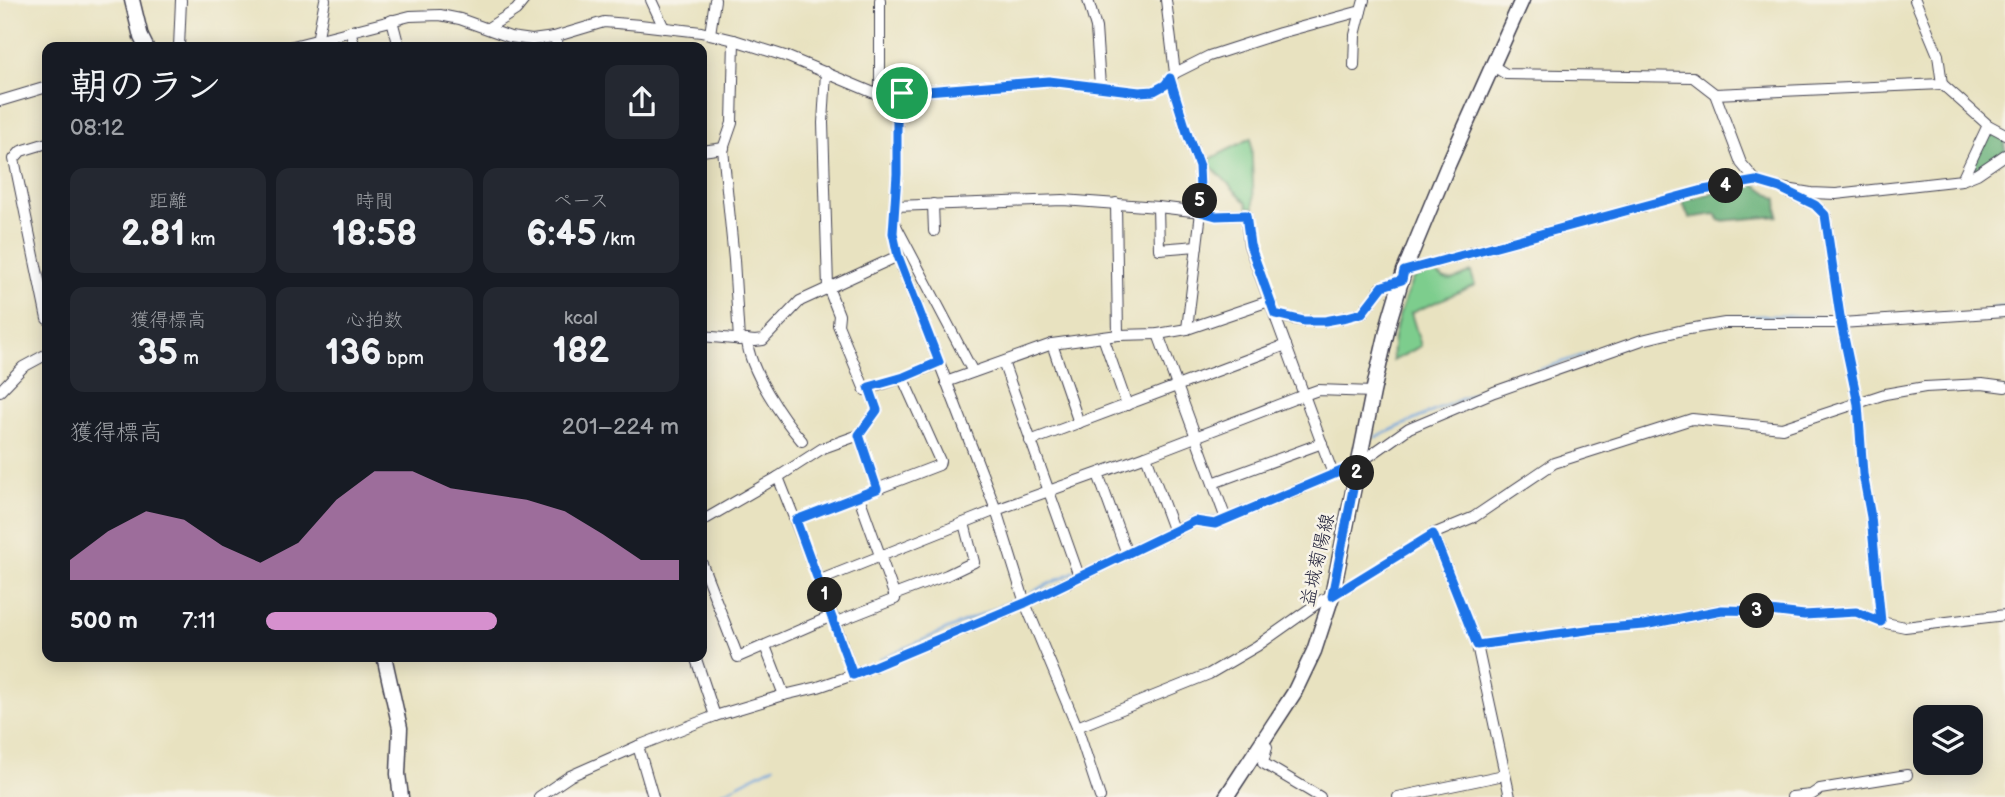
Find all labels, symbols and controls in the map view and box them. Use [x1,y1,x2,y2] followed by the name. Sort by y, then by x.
[872,63,932,123] pin
[70,65,222,110] text: 朝のラン
[605,65,679,139] button: share
[883,74,921,112] icon: arrive
[70,114,124,142] text: 08:12
[1708,168,1744,204] pin: 4
[1720,174,1731,197] text: 4
[1182,184,1218,218] pin: 5
[1194,189,1205,212] text: 5
[149,190,187,213] text: 距離
[355,190,394,213] text: 時間
[553,190,609,213] text: ペース
[121,213,185,256] text: 2.81
[332,213,417,256] text: 18:58
[526,213,597,256] text: 6:45
[185,228,215,251] text: km
[597,228,635,251] text: /km
[564,307,598,330] text: kcal
[130,309,206,332] text: 獲得標高
[346,309,403,332] text: 心拍数
[552,330,609,373] text: 182
[137,332,178,375] text: 35
[325,332,381,375] text: 136
[178,347,199,370] text: m
[381,347,424,370] text: bpm
[562,413,679,441] text: 201–224 m
[70,419,162,447] text: 獲得標高
[1340,456,1374,490] pin: 2
[1351,461,1362,484] text: 2
[1296,511,1340,609] street label: 益城菊陽線
[808,578,842,612] pin: 1
[821,583,829,606] text: 1
[1740,594,1774,628] pin: 3
[1751,599,1762,622] text: 3
[70,607,138,635] text: 500 m
[182,607,216,635] text: 7:11
[1913,705,1983,775] map controls
[1913,705,1983,775] button: layers

